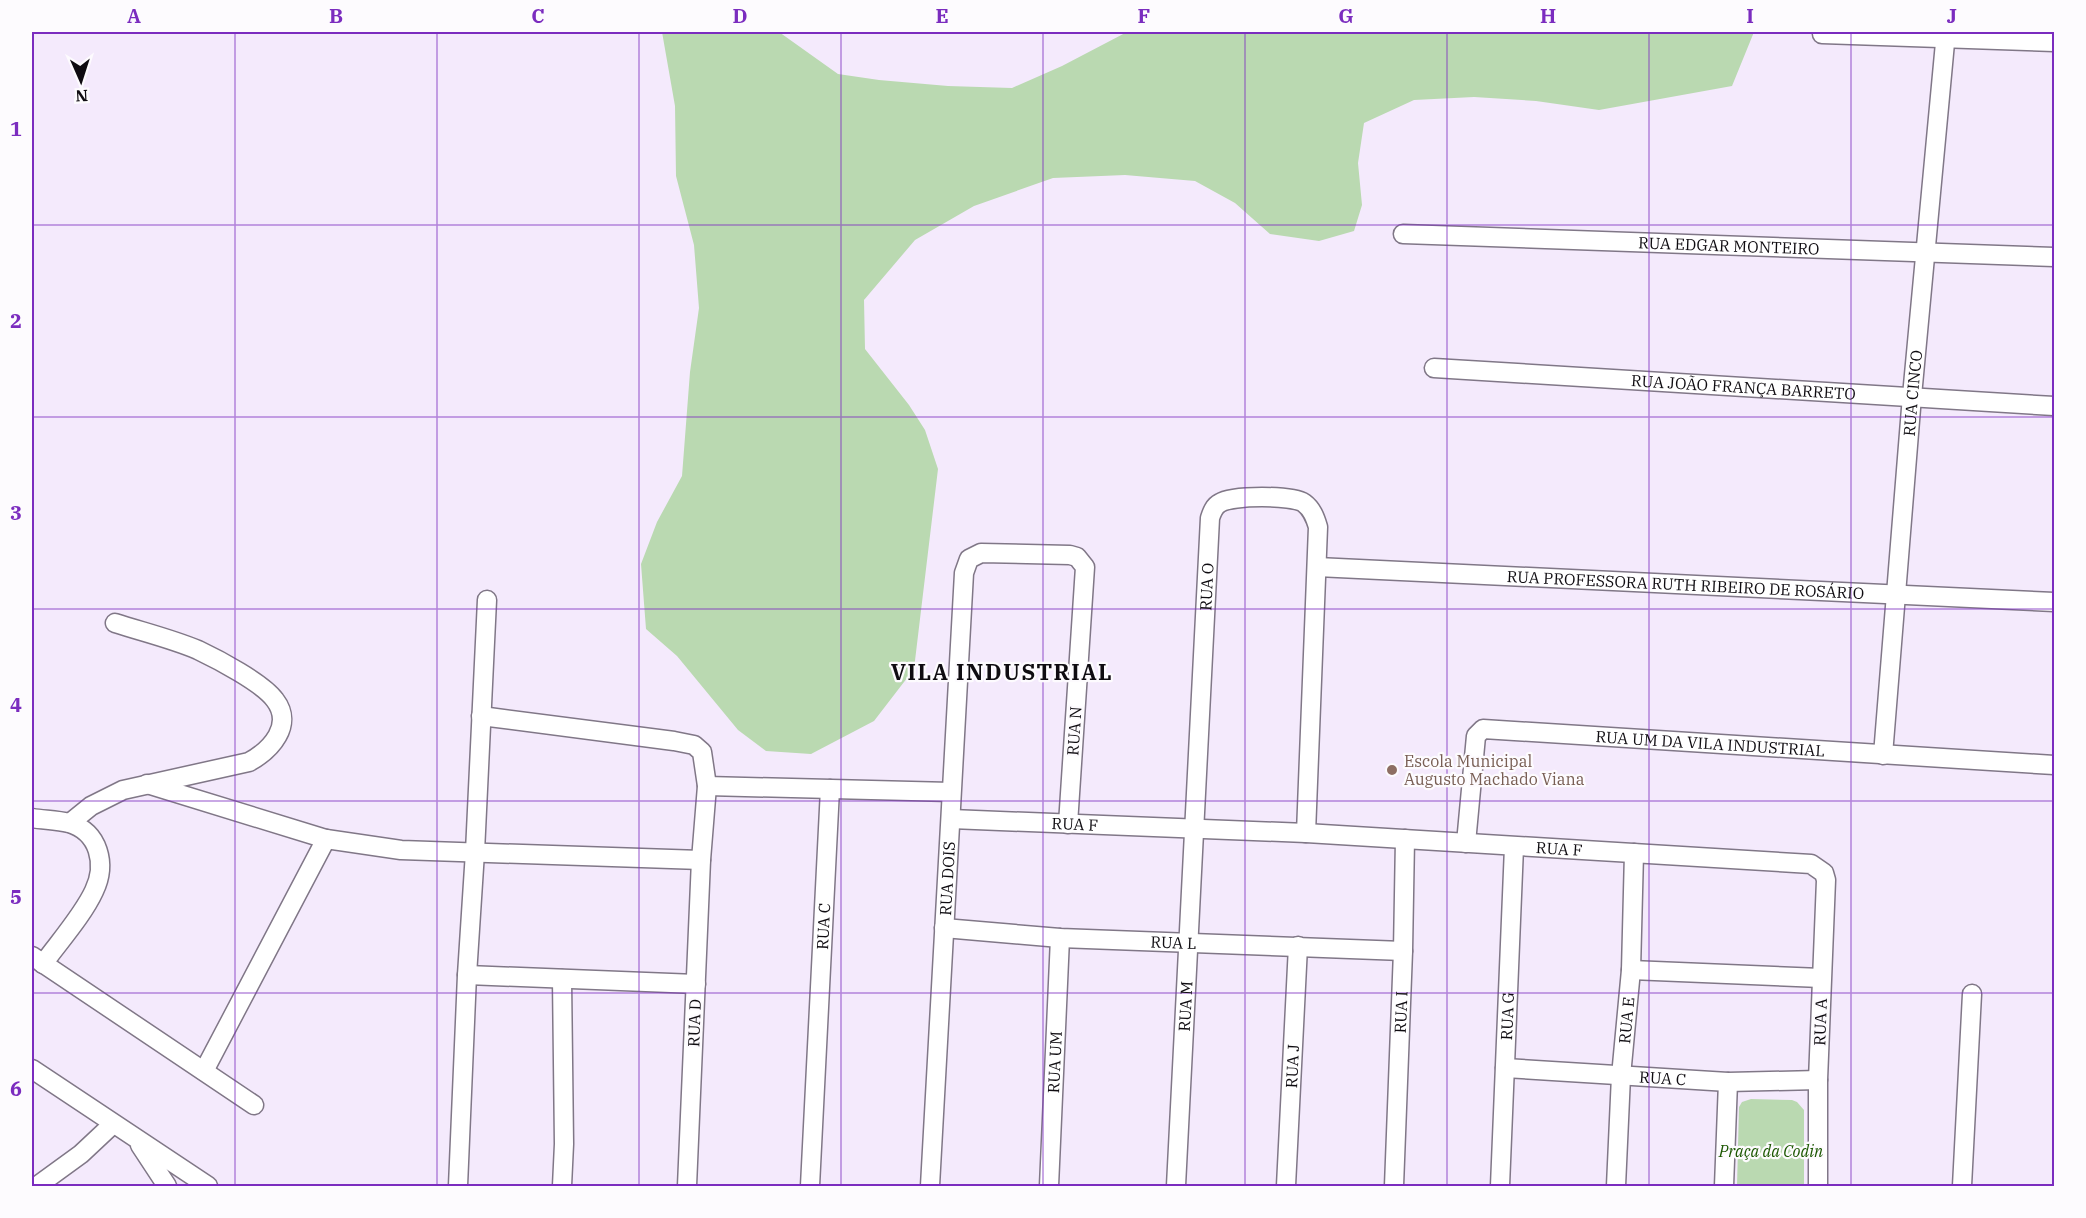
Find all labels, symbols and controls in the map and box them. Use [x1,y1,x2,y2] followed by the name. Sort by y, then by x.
[127,2,141,29] text: A
[329,2,343,29] text: B
[531,2,545,29] text: C
[732,2,748,29] text: D
[935,2,949,29] text: E
[1138,2,1150,29] text: F
[1338,2,1354,29] text: G
[1540,2,1556,29] text: H
[1746,2,1754,29] text: I
[1947,2,1957,29] text: J
[51,51,111,111] north arrow
[75,86,89,106] text: N
[10,115,22,142] text: 1
[1638,232,1820,259] street label: RUA EDGAR MONTEIRO
[10,307,22,334] text: 2
[1899,349,1926,437] street label: RUA CINCO
[1631,370,1856,404] street label: RUA JOÃO FRANÇA BARRETO
[10,499,22,526] text: 3
[1195,562,1218,611] street label: RUA O
[1506,566,1865,603] street label: RUA PROFESSORA RUTH RIBEIRO DE ROSÁRIO
[891,657,1113,686] district label: VILA INDUSTRIAL
[10,691,22,718] text: 4
[1062,706,1086,756] street label: RUA N
[1595,726,1825,761] street label: RUA UM DA VILA INDUSTRIAL
[1404,751,1585,789] place label: Escola Municipal Augusto Machado Viana
[1385,763,1399,777] marker: Escola Municipal Augusto Machado Viana
[1051,813,1099,835] street label: RUA F
[1535,837,1583,860] street label: RUA F
[935,841,959,916] street label: RUA DOIS
[10,883,22,910] text: 5
[812,902,834,950] street label: RUA C
[1150,931,1197,953] street label: RUA L
[1174,980,1196,1032] street label: RUA M
[1390,991,1411,1034] street label: RUA I
[1496,992,1518,1041] street label: RUA G
[1614,996,1638,1045] street label: RUA E
[1809,998,1831,1046] street label: RUA A
[683,999,705,1047] street label: RUA D
[1043,1030,1066,1094] street label: RUA UM
[1281,1044,1303,1089] street label: RUA J
[1639,1066,1687,1089] street label: RUA C
[10,1075,22,1102] text: 6
[1718,1141,1823,1161] park label: Praça da Codin

